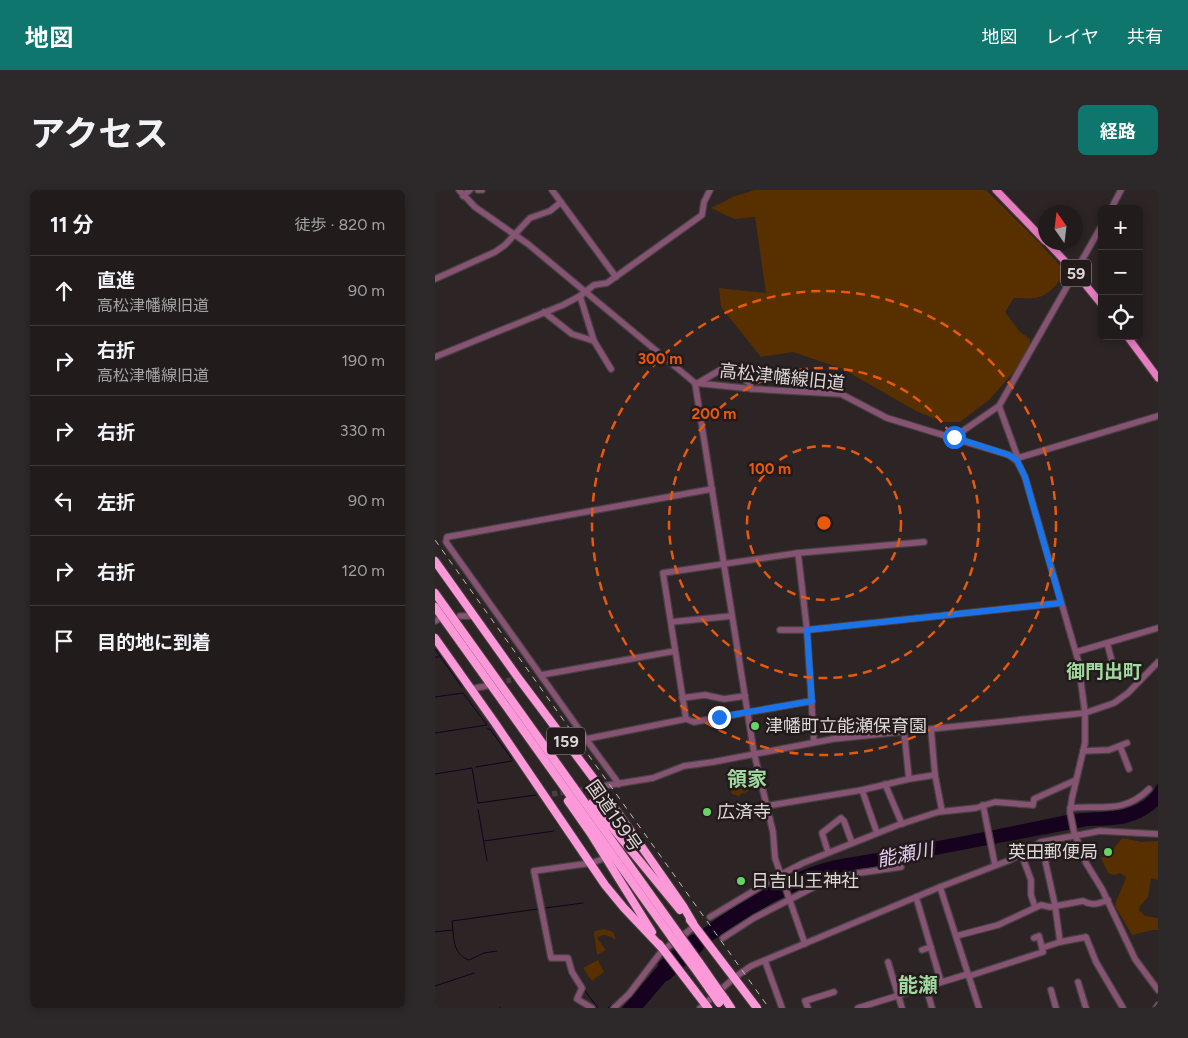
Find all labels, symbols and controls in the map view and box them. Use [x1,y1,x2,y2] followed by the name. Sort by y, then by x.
[25,23,73,52] text: 地図
[982,26,1018,48] text: 地図
[1046,26,1099,48] text: レイヤ
[1127,26,1163,48] text: 共有
[1078,105,1158,155] button: 経路
[30,113,168,155] text: アクセス
[1038,205,1083,250] north arrow
[1098,205,1143,340] map controls
[1098,205,1143,250] button: +
[50,212,94,237] text: 11 分
[294,215,385,234] text: 徒歩 · 820 m
[1098,250,1143,295] button: −
[1061,260,1091,286] road number: 59
[97,269,135,292] text: 直進
[50,277,78,305] icon: ahead
[348,281,385,300] text: 90 m
[1098,295,1143,340] button: locate
[97,296,209,315] text: 高松津幡線旧道
[97,339,135,362] text: 右折
[50,347,78,375] icon: right
[638,350,682,368] text: 300 m
[342,351,385,370] text: 190 m
[718,359,846,395] street label: 高松津幡線旧道
[97,366,209,385] text: 高松津幡線旧道
[692,405,736,423] text: 200 m
[50,417,78,445] icon: right
[97,421,135,444] text: 右折
[340,421,385,440] text: 330 m
[943,426,966,449] route start
[749,460,791,478] text: 100 m
[50,487,78,515] icon: left
[97,491,135,514] text: 左折
[348,491,385,510] text: 90 m
[815,514,833,532] centre of rings
[50,557,78,585] icon: right
[97,561,135,584] text: 右折
[342,561,385,580] text: 120 m
[50,627,78,655] icon: arrive
[97,631,211,654] text: 目的地に到着
[1066,660,1142,683] district label: 御門出町
[708,706,731,729] route end
[765,715,927,737] place label: 津幡町立能瀬保育園
[749,720,761,732] marker: 津幡町立能瀬保育園
[547,728,585,754] road number: 159
[727,767,767,791] district label: 領家
[581,776,647,856] street label: 国道159号
[717,801,771,823] place label: 広済寺
[701,806,713,818] marker: 広済寺
[875,837,937,871] water label: 能瀬川
[1008,841,1098,863] place label: 英田郵便局
[1102,846,1114,858] marker: 英田郵便局
[751,870,859,892] place label: 日吉山王神社
[735,875,747,887] marker: 日吉山王神社
[898,973,938,997] district label: 能瀬

